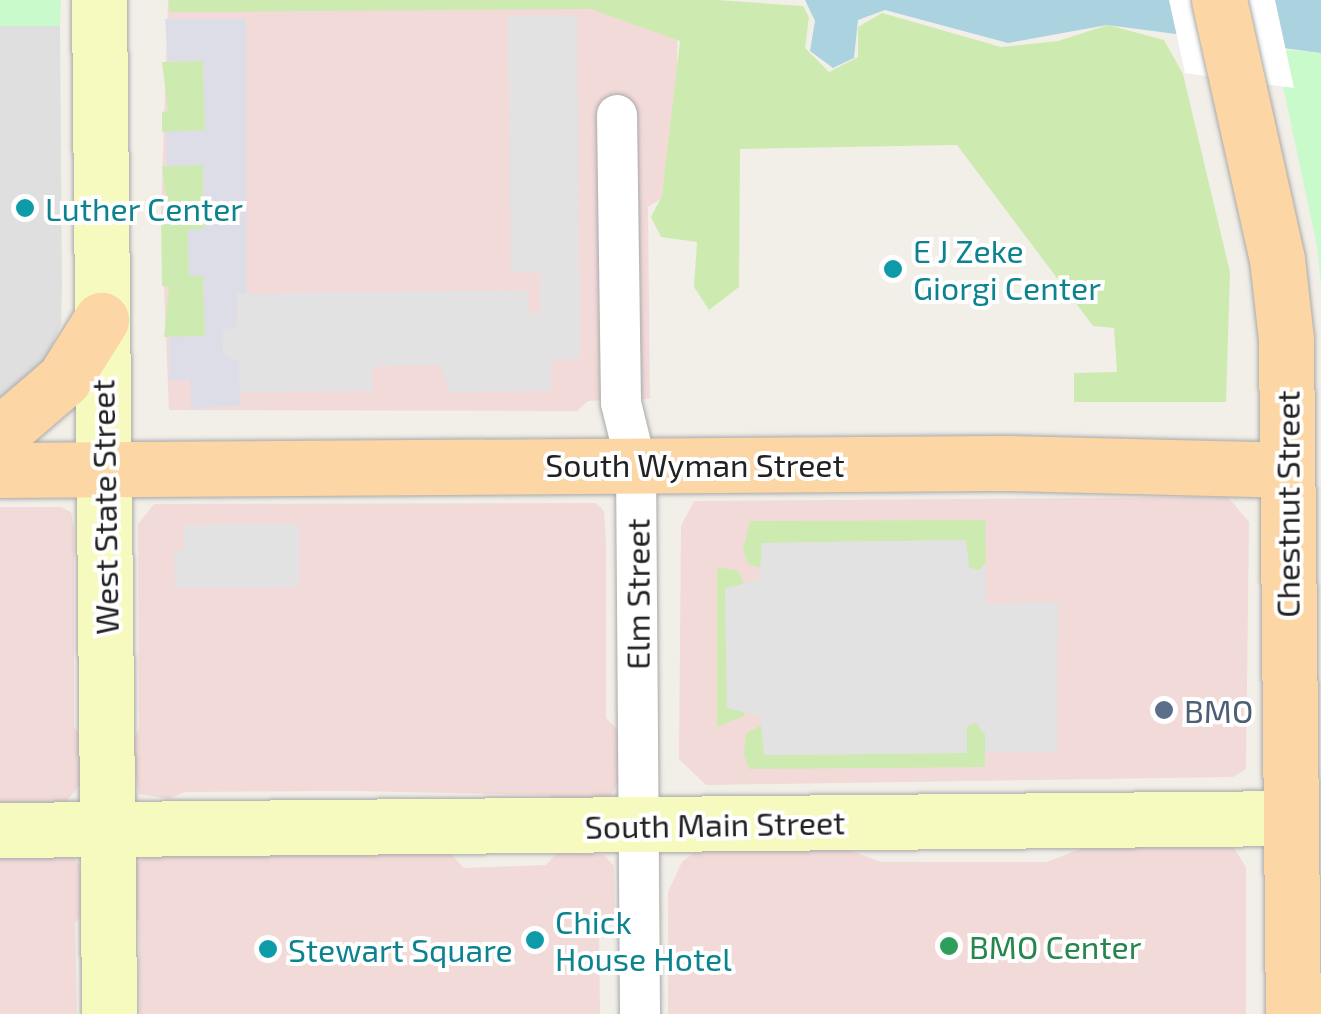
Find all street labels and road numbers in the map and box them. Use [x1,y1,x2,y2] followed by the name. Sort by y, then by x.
[83,379,125,635] street label: West State Street
[1268,390,1306,618] street label: Chestnut Street
[545,445,845,483] street label: South Wyman Street
[618,518,656,670] street label: Elm Street
[584,803,846,845] street label: South Main Street

